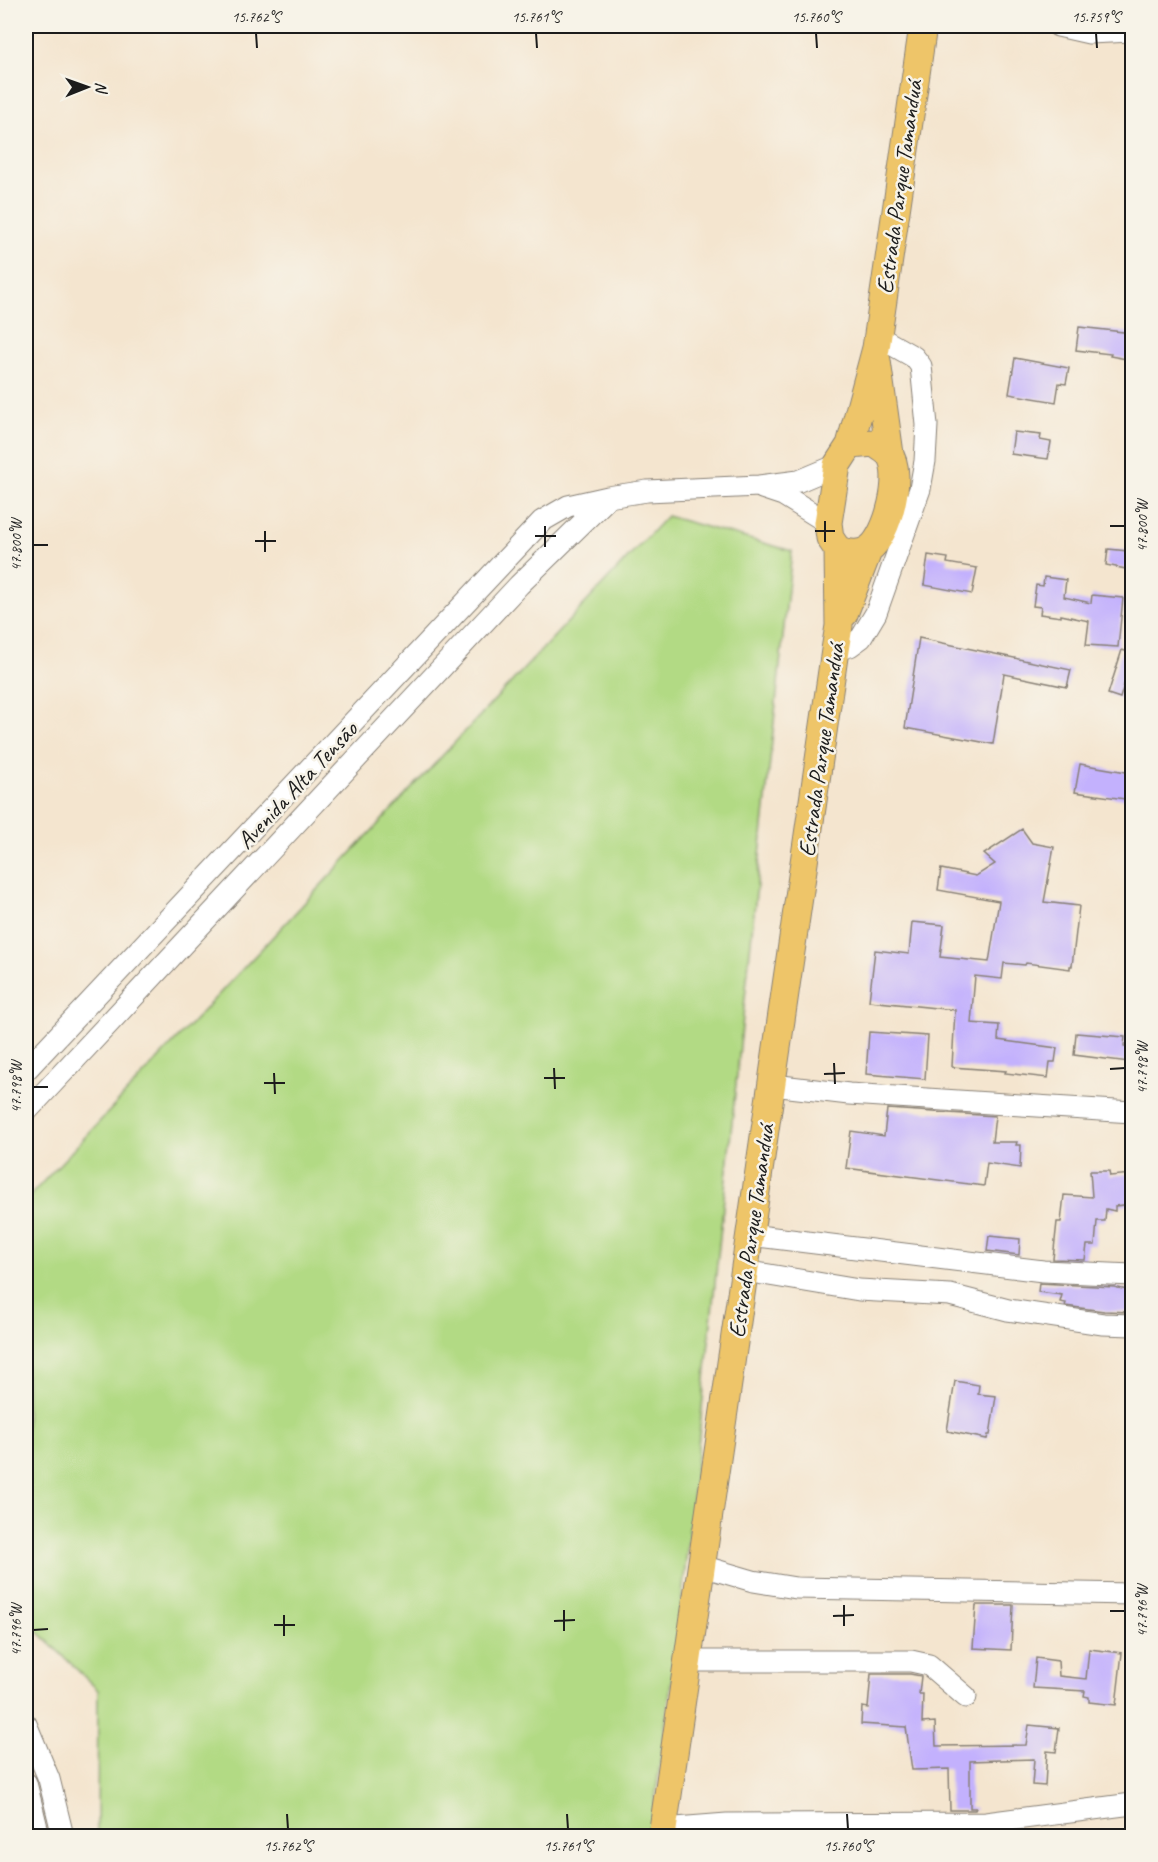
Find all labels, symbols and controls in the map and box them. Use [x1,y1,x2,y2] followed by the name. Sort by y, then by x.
[232,8,283,27] text: 15.762°S
[512,8,563,27] text: 15.761°S
[792,8,843,27] text: 15.760°S
[1072,8,1123,27] text: 15.759°S
[57,57,117,117] north arrow
[869,76,929,296] street label: Estrada Parque Tamanduá
[91,82,111,95] text: N
[1133,497,1152,552] text: 47.800°W
[7,516,26,571] text: 47.800°W
[791,639,851,859] street label: Estrada Parque Tamanduá
[230,714,365,855] street label: Avenida Alta Tensāo
[1133,1039,1152,1094] text: 47.798°W
[7,1058,26,1113] text: 47.798°W
[721,1120,781,1340] street label: Estrada Parque Tamanduá
[1133,1582,1152,1637] text: 47.796°W
[7,1601,26,1656] text: 47.796°W
[264,1837,315,1856] text: 15.762°S
[544,1837,595,1856] text: 15.761°S
[824,1837,875,1856] text: 15.760°S

